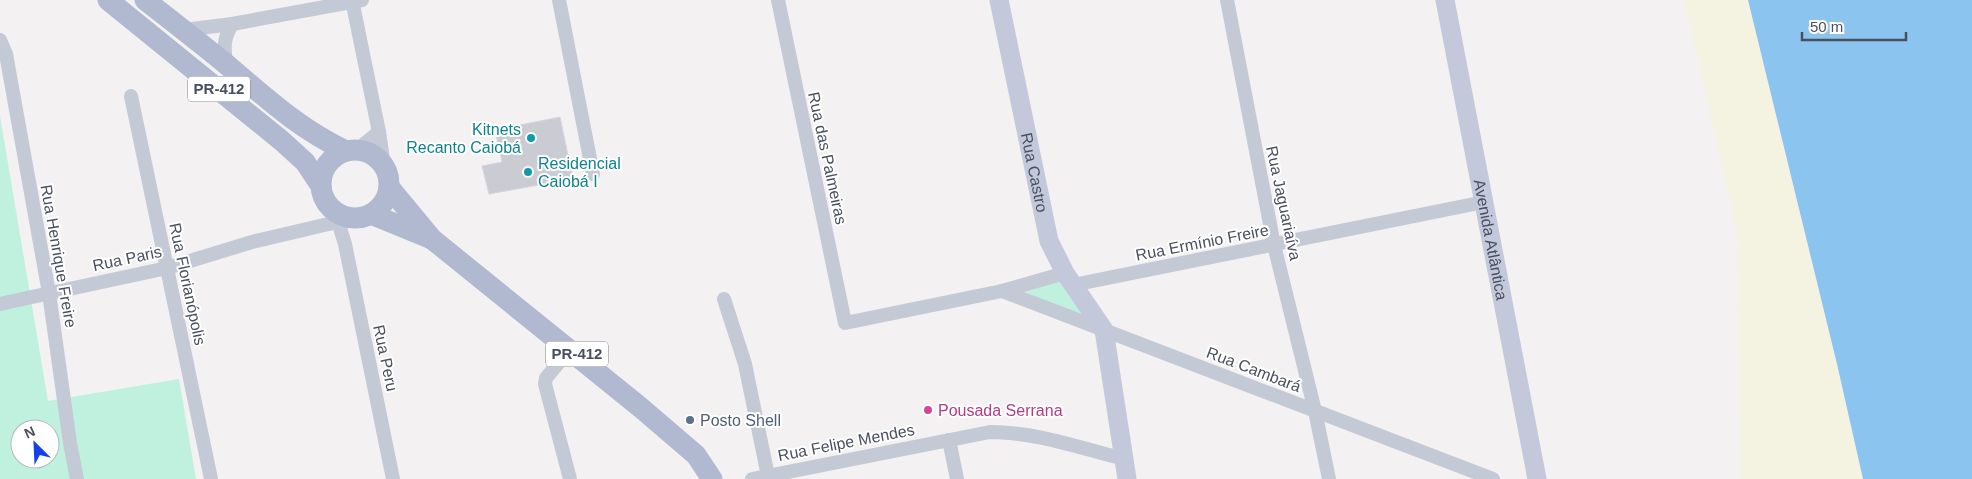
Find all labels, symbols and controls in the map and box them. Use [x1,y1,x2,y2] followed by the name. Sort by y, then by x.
[1802,10,1906,42] scale bar
[1810,18,1843,35] text: 50 m
[188,76,250,102] road number: PR-412
[805,90,850,226] street label: Rua das Palmeiras
[406,121,521,156] place label: Kitnets Recanto Caiobá
[1018,131,1051,214] street label: Rua Castro
[525,132,537,144] marker: Kitnets Recanto Caiobá
[1263,144,1304,262] street label: Rua Jaguariaíva
[538,155,621,190] place label: Residencial Caiobá I
[522,166,534,178] marker: Residencial Caiobá I
[1471,178,1510,302] street label: Avenida Atlântica
[38,183,79,329] street label: Rua Henrique Freire
[166,221,209,347] street label: Rua Florianópolis
[1134,221,1270,264] street label: Rua Ermínio Freire
[91,243,163,274] street label: Rua Paris
[370,323,401,393] street label: Rua Peru
[546,342,608,366] road number: PR-412
[1204,344,1303,395] street label: Rua Cambará
[938,402,1063,419] place label: Pousada Serrana
[922,404,934,416] marker: Pousada Serrana
[700,412,781,429] place label: Posto Shell
[684,414,696,426] marker: Posto Shell
[10,419,60,469] north arrow
[776,421,916,464] street label: Rua Felipe Mendes
[22,423,38,441] text: N

